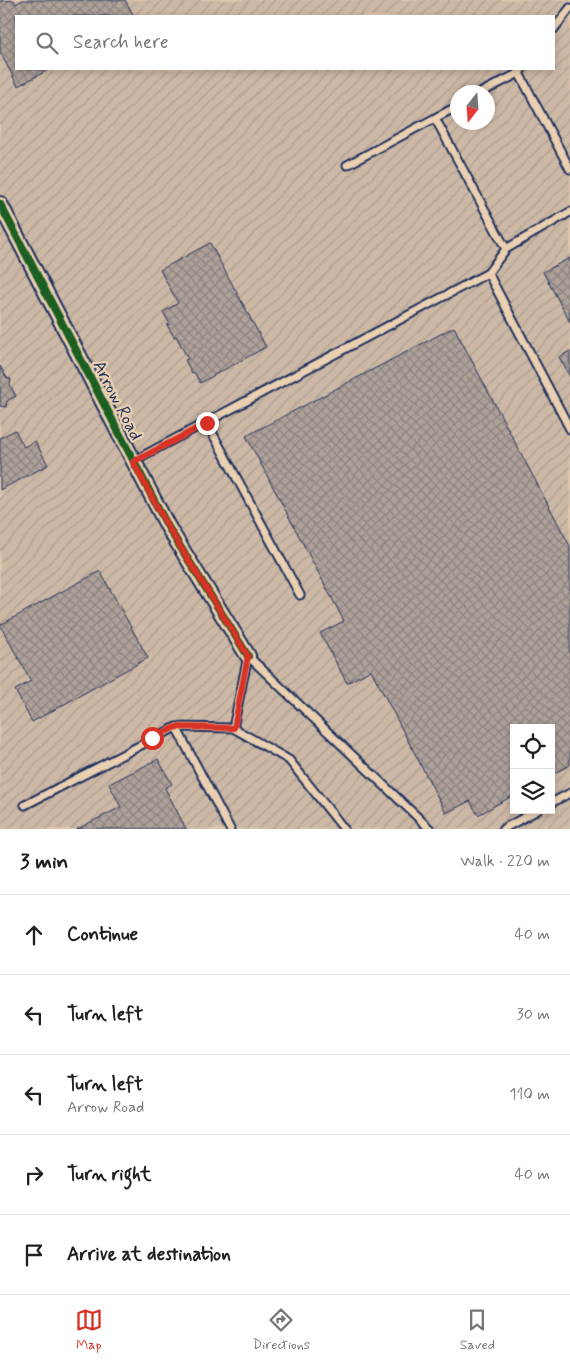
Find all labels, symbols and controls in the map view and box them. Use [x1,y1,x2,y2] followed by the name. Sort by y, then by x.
[15,15,555,70] search box
[33,29,61,57] icon: search
[73,30,169,55] text: Search here
[450,85,495,130] north arrow
[87,356,148,445] street label: Arrow Road
[196,412,219,435] route end
[510,724,555,814] map controls
[510,724,555,769] button: locate
[141,727,164,750] route start
[510,769,555,814] button: layers
[20,848,68,876] text: 3 min
[460,851,550,872] text: Walk · 220 m
[20,921,48,949] icon: ahead
[67,922,138,947] text: Continue
[514,924,550,945] text: 40 m
[20,1001,48,1029] icon: left
[67,1002,143,1027] text: Turn left
[517,1004,550,1025] text: 30 m
[67,1072,143,1097] text: Turn left
[20,1081,48,1109] icon: left
[509,1084,550,1105] text: 110 m
[67,1097,144,1118] text: Arrow Road
[20,1161,48,1189] icon: right
[67,1162,151,1187] text: Turn right
[514,1164,550,1185] text: 40 m
[20,1241,48,1269] icon: arrive
[67,1242,231,1267] text: Arrive at destination
[75,1306,103,1354] tab: Map
[253,1306,310,1354] tab: Directions
[460,1306,495,1354] tab: Saved

